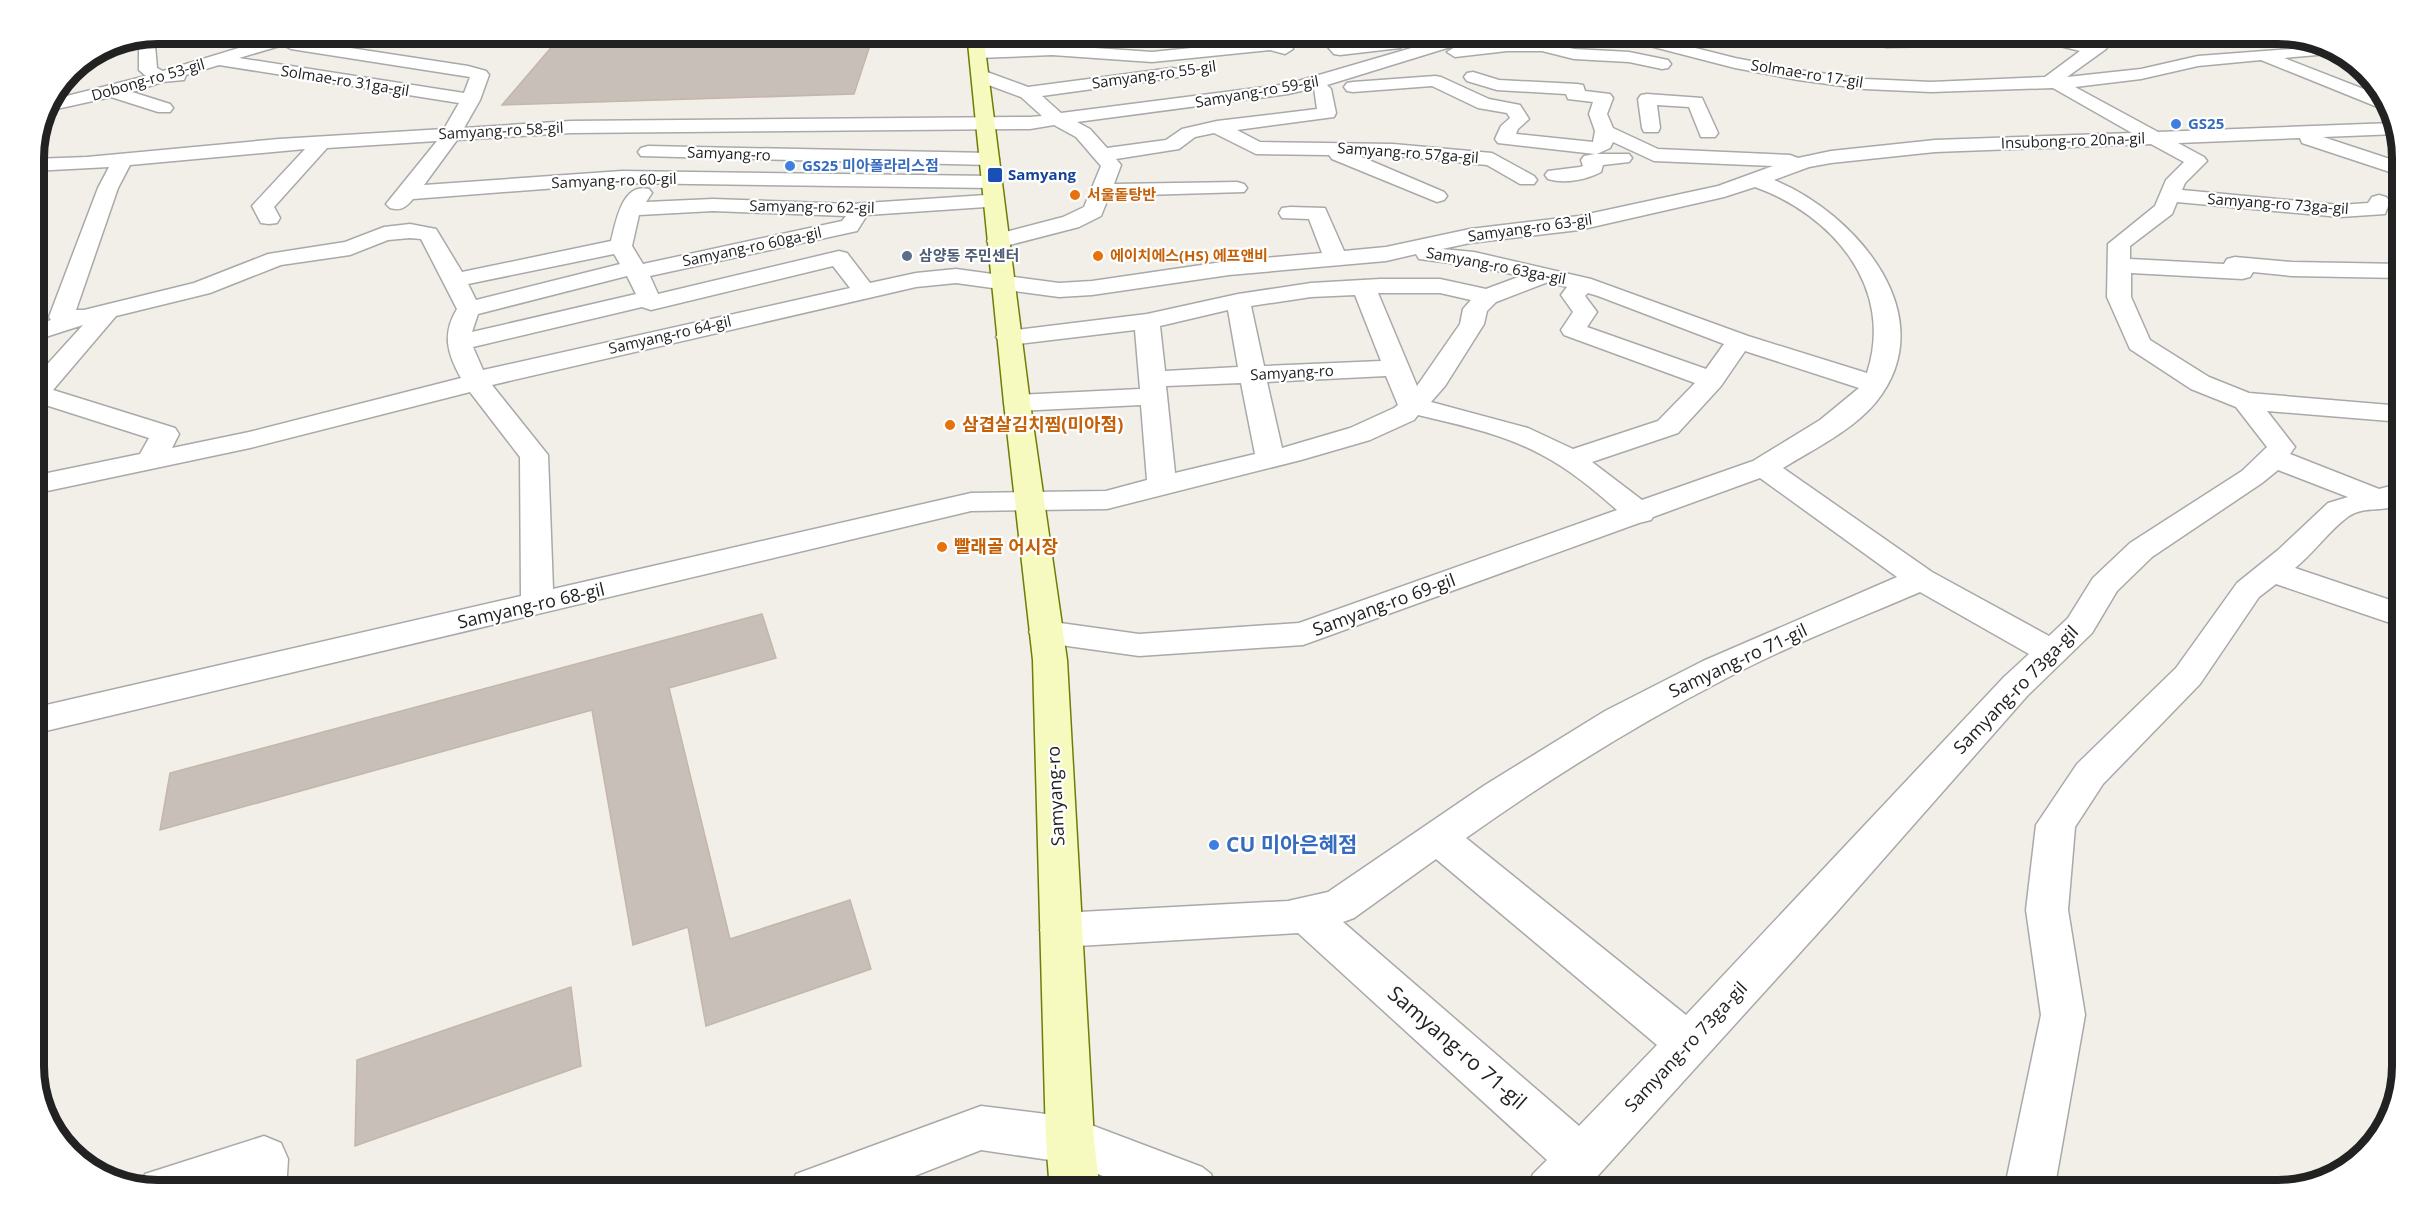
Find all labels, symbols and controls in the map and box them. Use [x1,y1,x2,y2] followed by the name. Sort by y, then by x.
[89,53,207,105] street label: Dobong-ro 53-gil
[1750,54,1865,92] street label: Solmae-ro 17-gil
[1090,55,1217,93] street label: Samyang-ro 55-gil
[280,60,411,100] street label: Solmae-ro 31ga-gil
[1193,70,1320,112] street label: Samyang-ro 59-gil
[2188,113,2224,133] place label: GS25
[438,117,564,143] street label: Samyang-ro 58-gil
[2169,117,2183,131] marker: GS25
[2000,127,2145,153] street label: Insubong-ro 20na-gil
[1337,137,1479,167] street label: Samyang-ro 57ga-gil
[687,142,771,164] street label: Samyang-ro
[802,155,939,175] place label: GS25 미아폴라리스점
[783,159,797,173] marker: GS25 미아폴라리스점
[1008,164,1077,184] place label: Samyang
[986,166,1004,184] marker: Samyang
[551,168,677,192] street label: Samyang-ro 60-gil
[1087,184,1156,204] place label: 서울돝탕반
[1068,188,1082,202] marker: 서울돝탕반
[2207,188,2349,218] street label: Samyang-ro 73ga-gil
[749,195,875,217] street label: Samyang-ro 62-gil
[1466,208,1593,246] street label: Samyang-ro 63-gil
[680,222,823,271] street label: Samyang-ro 60ga-gil
[1425,242,1568,288] street label: Samyang-ro 63ga-gil
[919,245,1020,265] place label: 삼양동 주민센터
[1110,245,1268,265] place label: 에이치에스(HS) 에프앤비
[900,249,914,263] marker: 삼양동 주민센터
[1091,249,1105,263] marker: 에이치에스(HS) 에프앤비
[607,310,733,358] street label: Samyang-ro 64-gil
[1250,360,1334,384] street label: Samyang-ro
[962,412,1123,436] place label: 삼겹살김치찜(미아점)
[943,418,957,432] marker: 삼겹살김치찜(미아점)
[954,534,1058,558] place label: 빨래골 어시장
[935,540,949,554] marker: 빨래골 어시장
[1309,567,1458,641] street label: Samyang-ro 69-gil
[455,576,607,634] street label: Samyang-ro 68-gil
[1664,617,1811,703] street label: Samyang-ro 71-gil
[1948,620,2083,759] street label: Samyang-ro 73ga-gil
[1040,745,1070,847] street label: Samyang-ro
[1226,830,1357,858] place label: CU 미아은혜점
[1207,838,1221,852] marker: CU 미아은혜점
[1619,976,1752,1117] street label: Samyang-ro 73ga-gil
[1382,979,1533,1115] street label: Samyang-ro 71-gil

